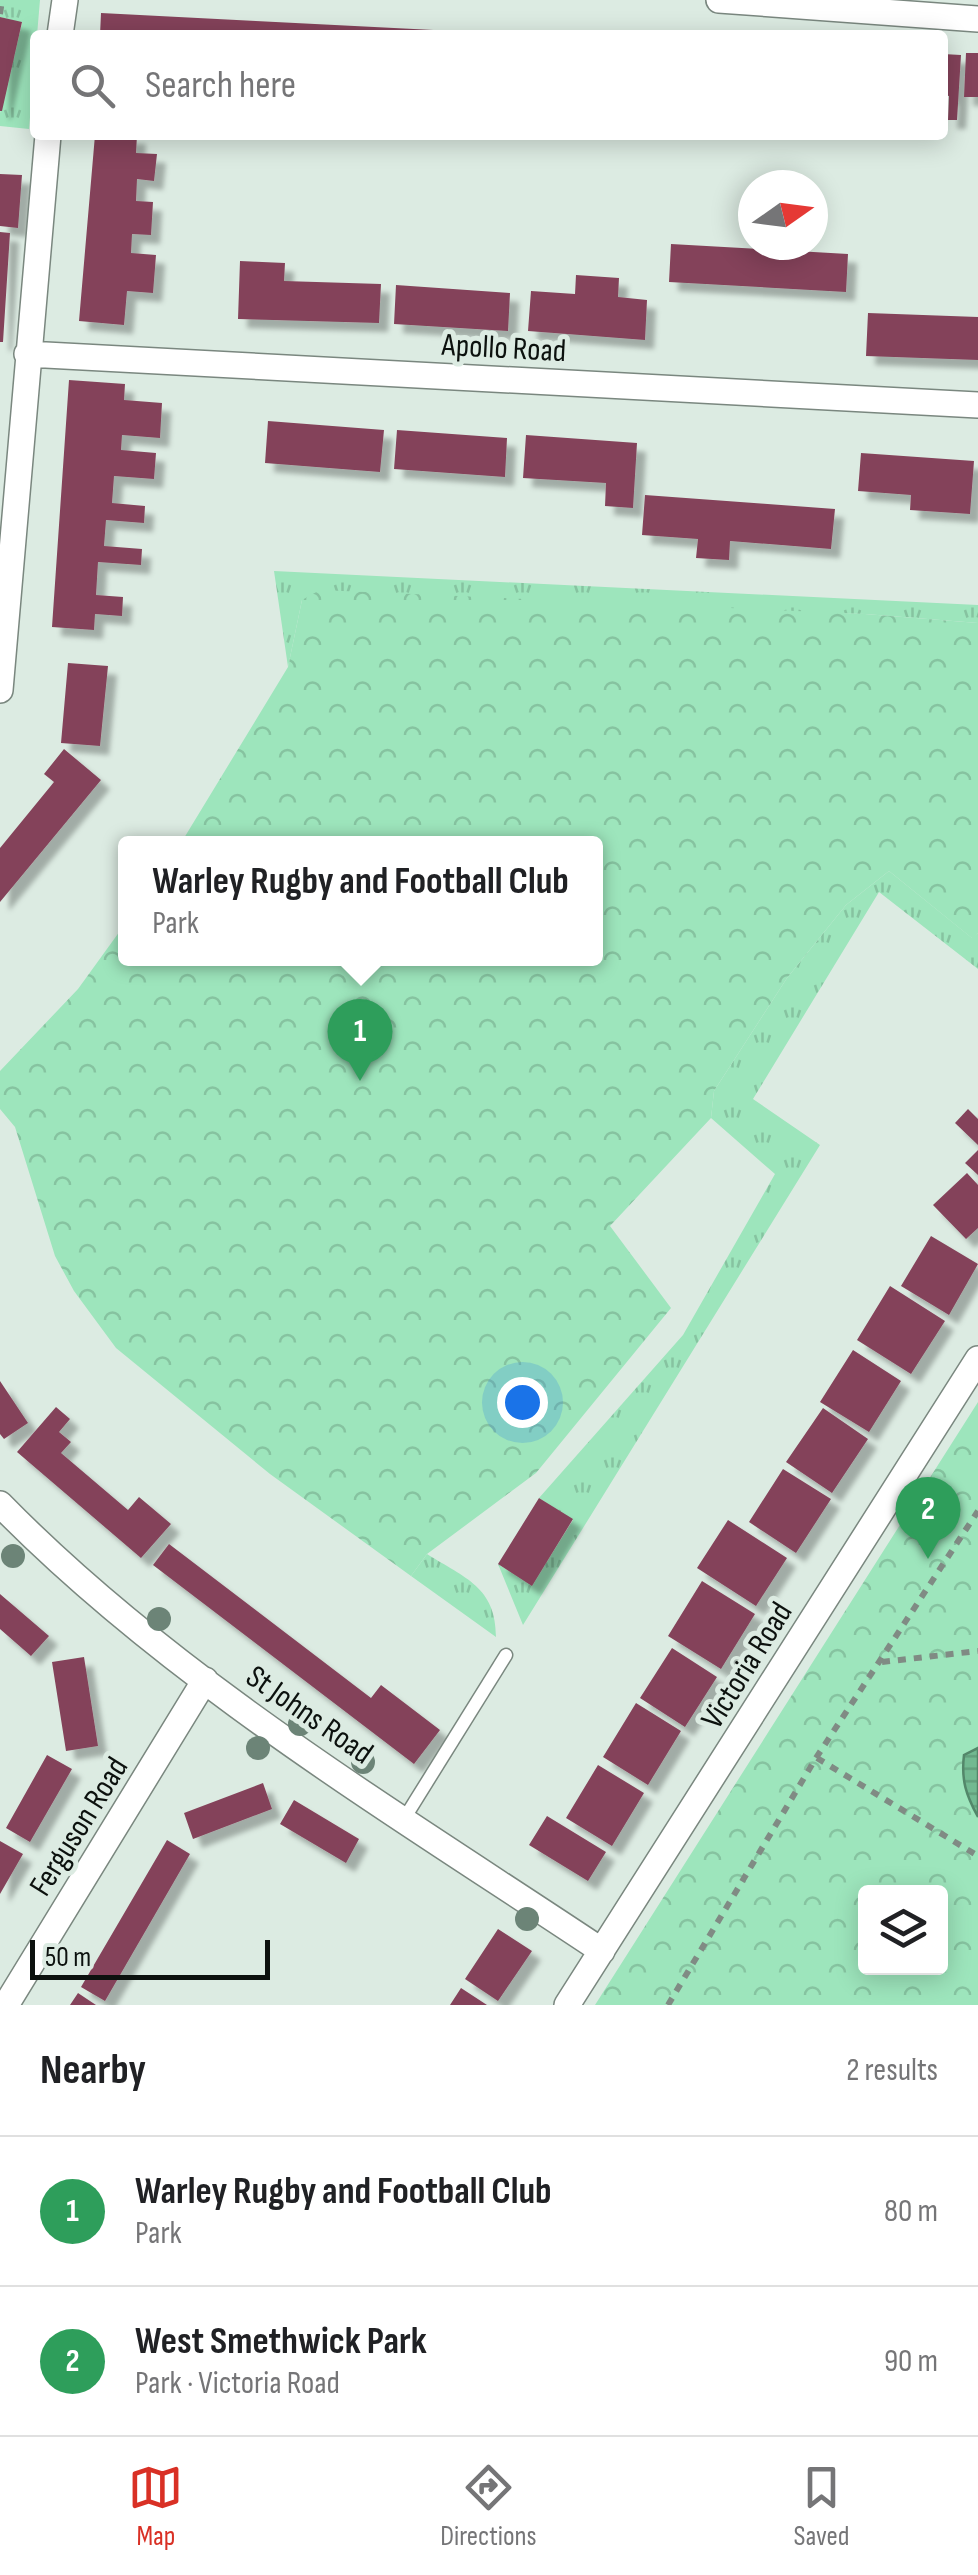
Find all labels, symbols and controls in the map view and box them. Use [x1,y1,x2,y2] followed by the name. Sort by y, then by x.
[30,30,948,140] search box
[65,58,120,113] icon: search
[145,63,296,108] text: Search here
[738,170,828,260] north arrow
[440,326,567,371] street label: Apollo Road
[118,836,603,966] popup
[152,859,569,904] text: Warley Rugby and Football Club
[152,904,199,943] text: Park
[328,998,392,1081] pin: 1
[497,1377,548,1428] your location
[896,1476,960,1559] pin: 2
[693,1595,801,1736] street label: Victoria Road
[238,1657,380,1773] street label: St Johns Road
[21,1750,137,1903] street label: Ferguson Road
[858,1885,948,1975] map controls
[858,1885,948,1975] button: layers
[30,1935,270,1980] scale bar
[45,1941,91,1974] text: 50 m
[40,2045,146,2096] text: Nearby
[846,2051,938,2090] text: 2 results
[135,2169,551,2214] text: Warley Rugby and Football Club
[66,2192,79,2231] text: 1
[884,2192,938,2231] text: 80 m
[135,2214,182,2253] text: Park
[135,2319,427,2364] text: West Smethwick Park
[65,2342,80,2381] text: 2
[884,2342,938,2381] text: 90 m
[135,2364,340,2403] text: Park · Victoria Road
[128,2460,183,2553] tab: Map
[440,2460,537,2553] tab: Directions
[793,2460,850,2553] tab: Saved

